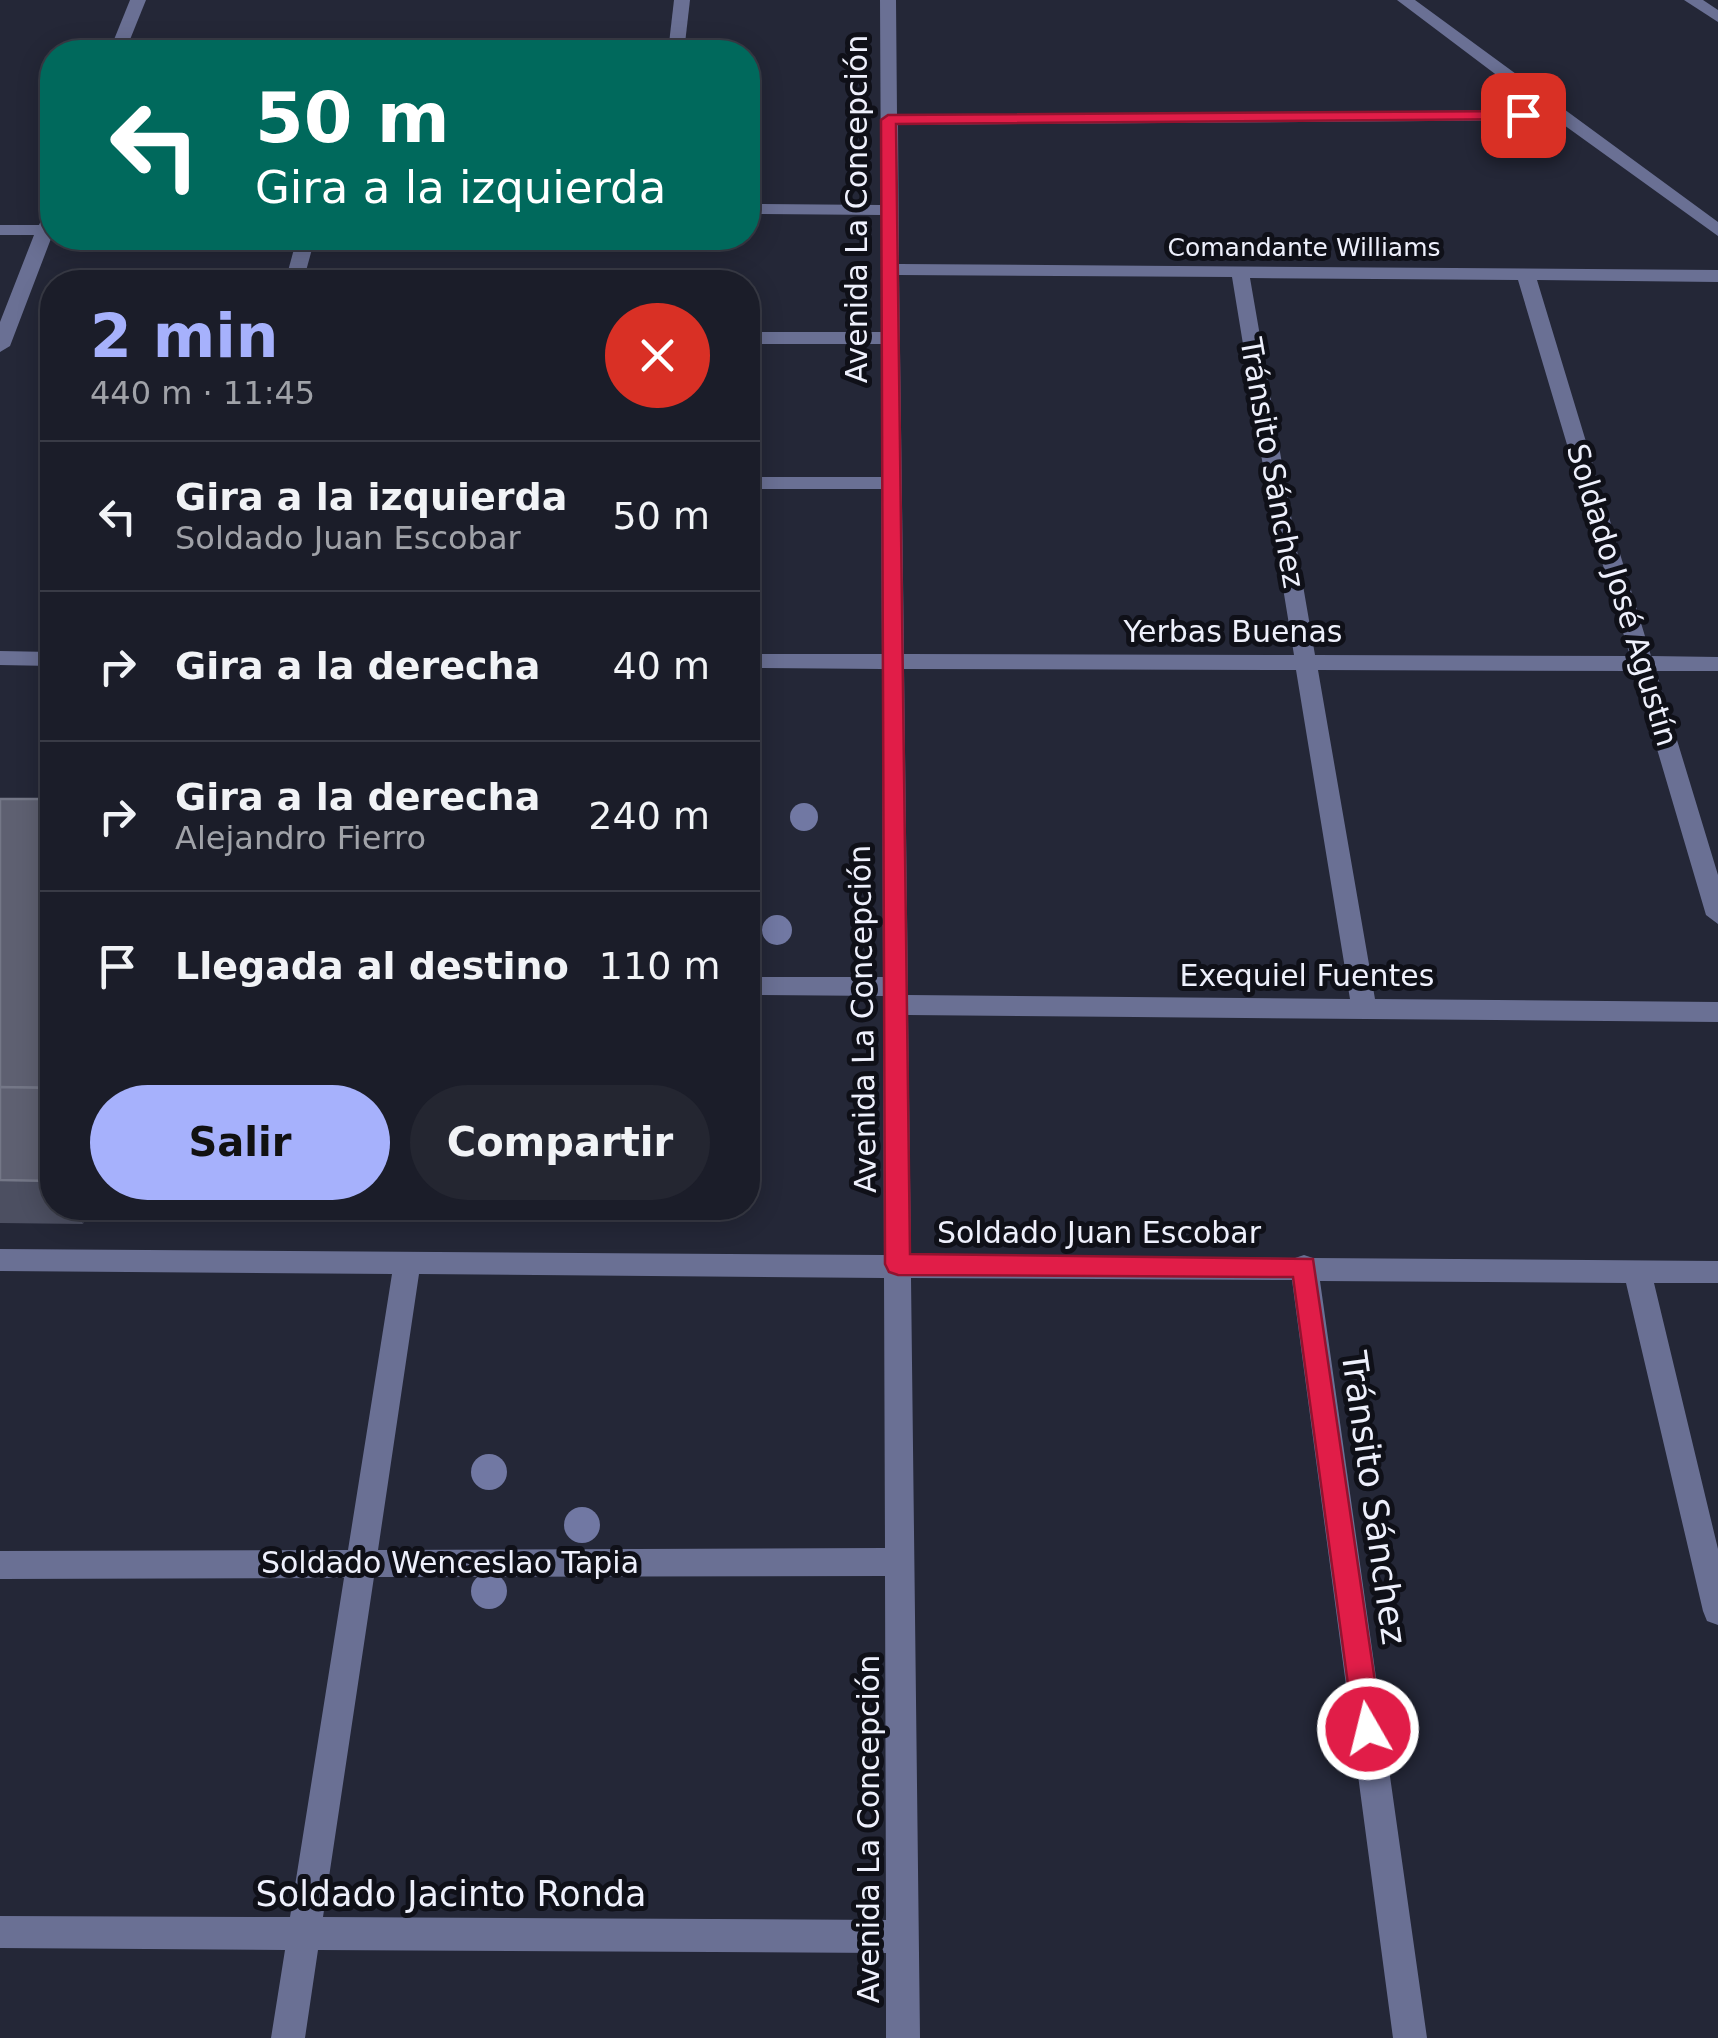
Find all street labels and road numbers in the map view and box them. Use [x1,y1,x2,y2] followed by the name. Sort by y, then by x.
[839,35,874,383] street label: Avenida La Concepción
[1167,233,1441,262] street label: Comandante Williams
[1233,334,1312,591] street label: Tránsito Sánchez
[1560,439,1685,750] street label: Soldado José Agustín
[1123,614,1342,649] street label: Yerbas Buenas
[842,845,883,1194] street label: Avenida La Concepción
[1180,958,1434,993] street label: Exequiel Fuentes
[937,1215,1262,1250] street label: Soldado Juan Escobar
[1333,1348,1414,1647] street label: Tránsito Sánchez
[261,1545,639,1580] street label: Soldado Wenceslao Tapia
[851,1655,886,2003] street label: Avenida La Concepción
[256,1874,646,1914] street label: Soldado Jacinto Ronda

